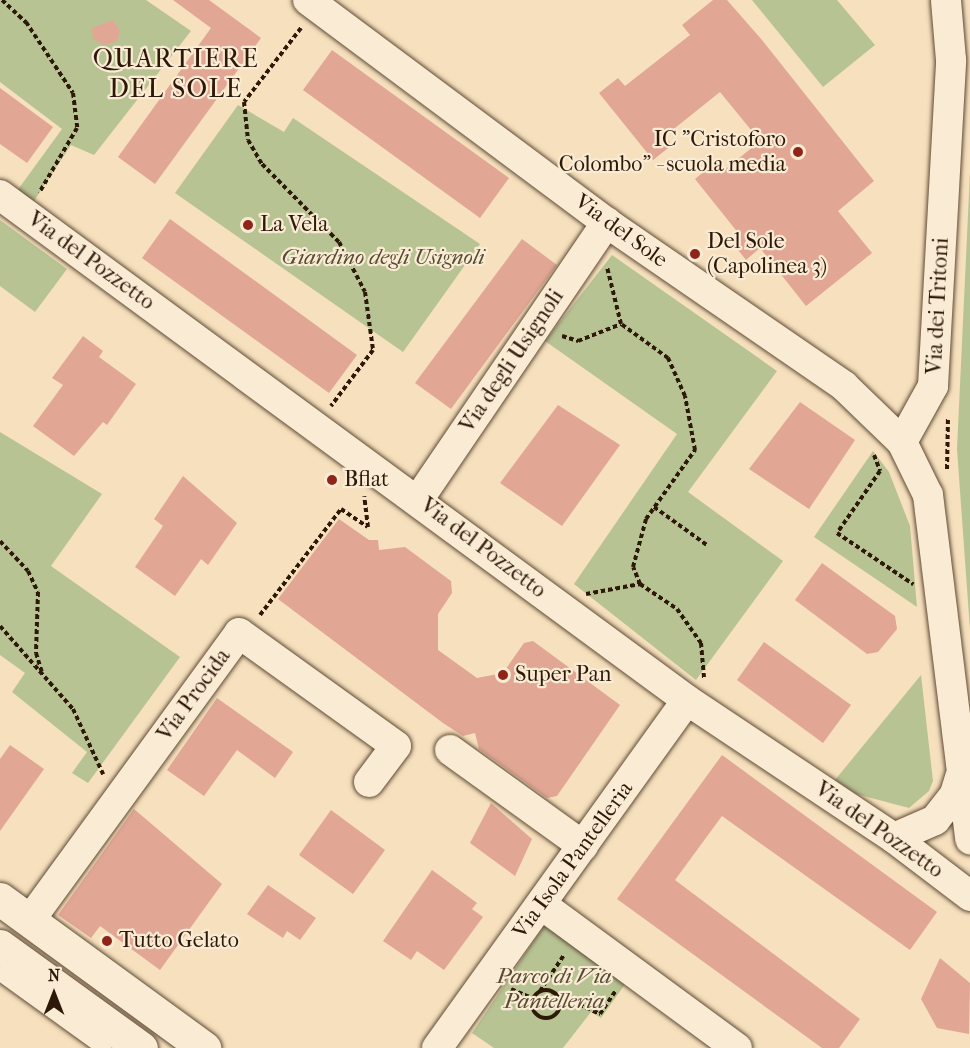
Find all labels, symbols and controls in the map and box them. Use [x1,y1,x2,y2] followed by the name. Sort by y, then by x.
[93,43,259,104] district label: QUARTIERE DEL SOLE
[559,126,786,178] place label: IC "Cristoforo Colombo" - scuola media
[791,145,805,159] marker: IC "Cristoforo Colombo" - scuola media
[569,188,673,274] street label: Via del Sole
[22,206,160,316] street label: Via del Pozzetto
[260,212,328,238] place label: La Vela
[241,218,255,232] marker: La Vela
[707,228,827,280] place label: Del Sole (Capolinea 3)
[921,237,955,375] street label: Via dei Tritoni
[281,245,485,271] park label: Giardino degli Usignoli
[688,247,702,261] marker: Del Sole (Capolinea 3)
[454,284,570,438] street label: Via degli Usignoli
[344,467,389,493] place label: Bflat
[325,473,339,487] marker: Bflat
[415,492,551,604] street label: Via del Pozzetto
[152,644,236,746] street label: Via Procida
[515,662,612,688] place label: Super Pan
[496,668,510,682] marker: Super Pan
[507,776,639,944] street label: Via Isola Pantelleria
[810,776,948,884] street label: Via del Pozzetto
[119,928,239,954] place label: Tutto Gelato
[100,934,114,948] marker: Tutto Gelato
[496,963,612,1014] park label: Parco di Via Pantelleria
[24,964,84,1024] north arrow
[48,966,60,985] text: N

